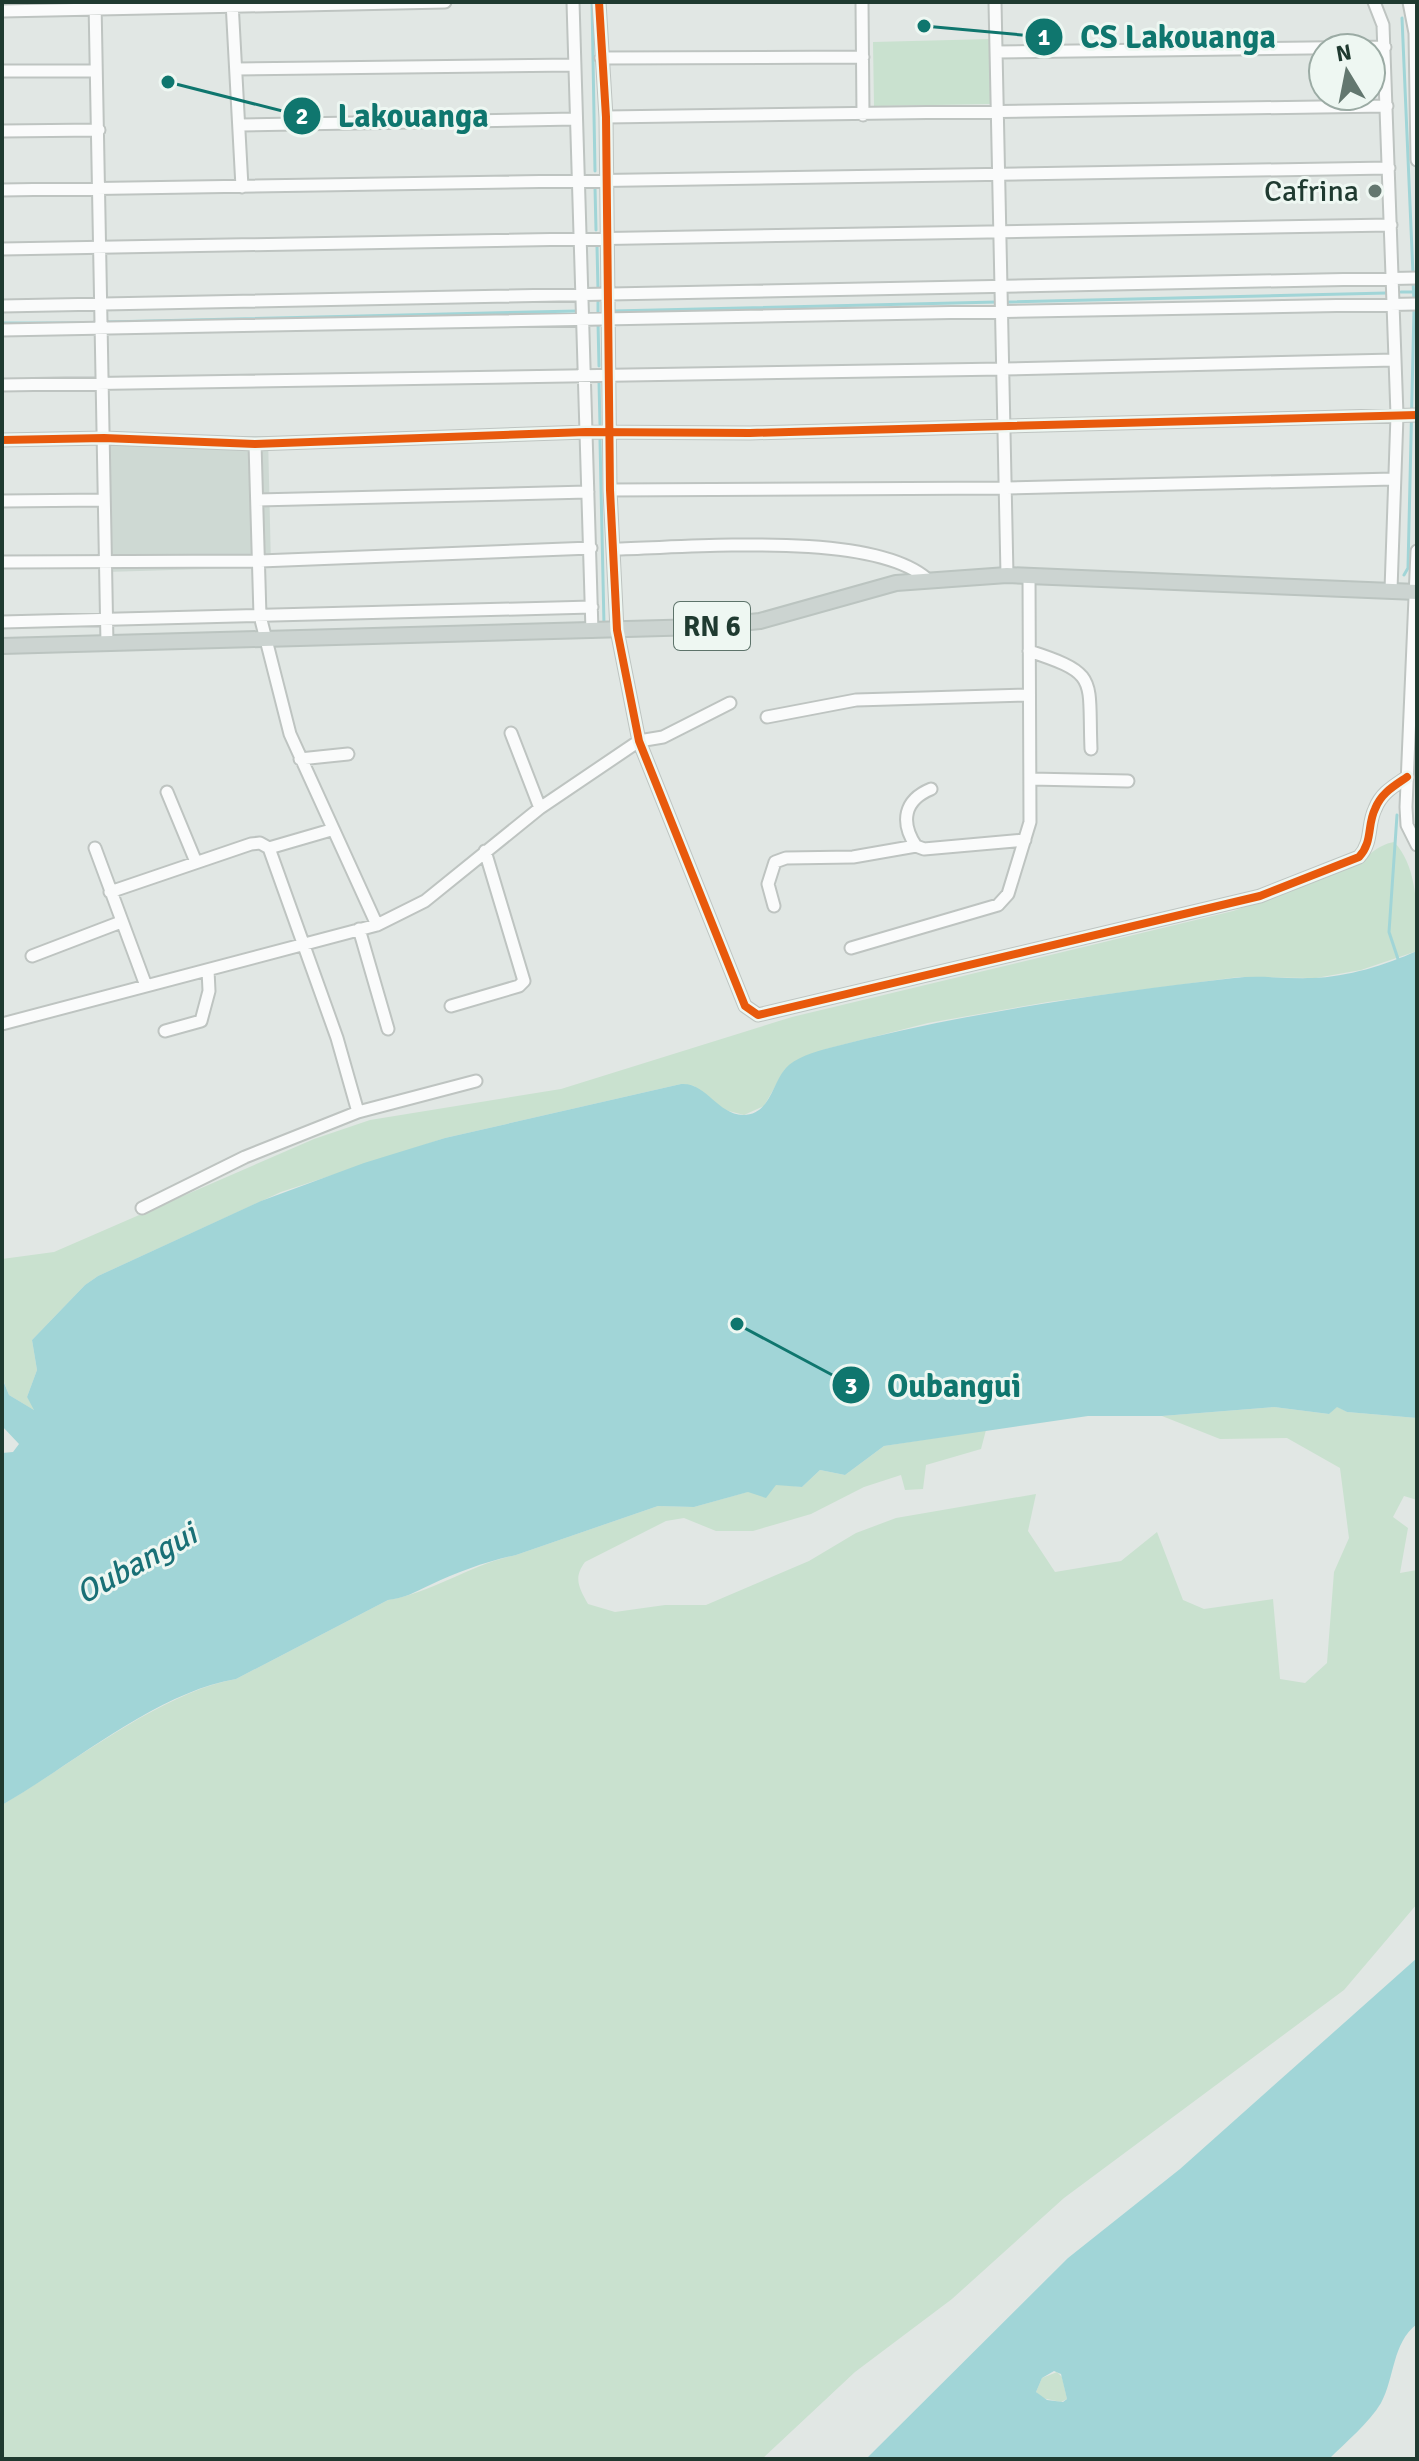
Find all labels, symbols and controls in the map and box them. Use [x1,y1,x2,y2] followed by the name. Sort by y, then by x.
[1024,9,1292,65] callout: CS Lakouanga
[1080,18,1276,57] text: CS Lakouanga
[1038,22,1051,52] text: 1
[1307,32,1387,112] north arrow
[1334,38,1353,67] text: N
[282,88,505,144] callout: Lakouanga
[337,97,489,136] text: Lakouanga
[296,101,308,131] text: 2
[1264,173,1359,210] place label: Cafrina
[1366,182,1384,200] marker: Cafrina
[674,602,750,650] road number: RN 6
[831,1357,1037,1413] callout: Oubangui
[887,1367,1021,1406] text: Oubangui
[845,1371,857,1401] text: 3
[69,1513,206,1613] water label: Oubangui

